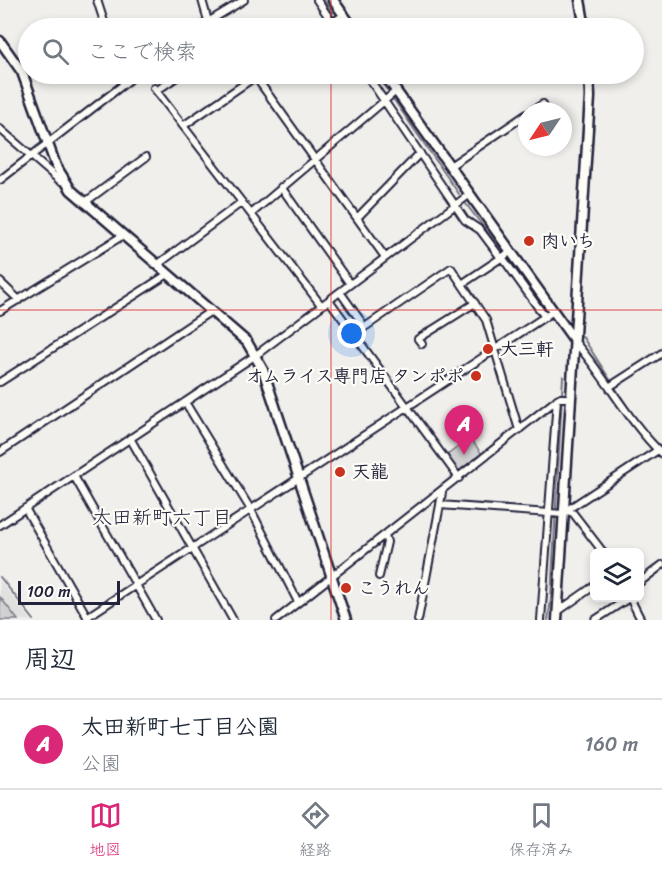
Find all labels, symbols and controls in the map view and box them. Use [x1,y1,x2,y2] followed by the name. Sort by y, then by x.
[18,18,644,84] search box
[87,32,197,71] text: ここで検索
[39,35,72,68] icon: search
[518,102,572,156] north arrow
[541,225,595,257] place label: 肉いち
[522,234,536,248] marker: 肉いち
[337,319,366,348] your location
[500,333,554,365] place label: 大三軒
[481,342,495,356] marker: 大三軒
[245,360,464,392] place label: オムライス専門店 タンポポ
[469,369,483,383] marker: オムライス専門店 タンポポ
[444,406,484,455] pin: A
[352,456,388,488] place label: 天龍
[333,465,347,479] marker: 天龍
[92,500,232,535] district label: 太田新町六丁目
[590,548,644,602] map controls
[590,548,644,602] button: layers
[358,572,430,604] place label: こうれん
[27,577,71,606] text: 100 m
[18,578,120,606] scale bar
[339,581,353,595] marker: こうれん
[24,636,76,682] text: 周辺
[81,707,279,746] text: 太田新町七丁目公園
[37,727,50,762] text: A
[585,727,638,762] text: 160 m
[81,746,121,781] text: 公園
[89,799,122,864] tab: 地図
[299,799,332,864] tab: 経路
[509,799,573,864] tab: 保存済み

